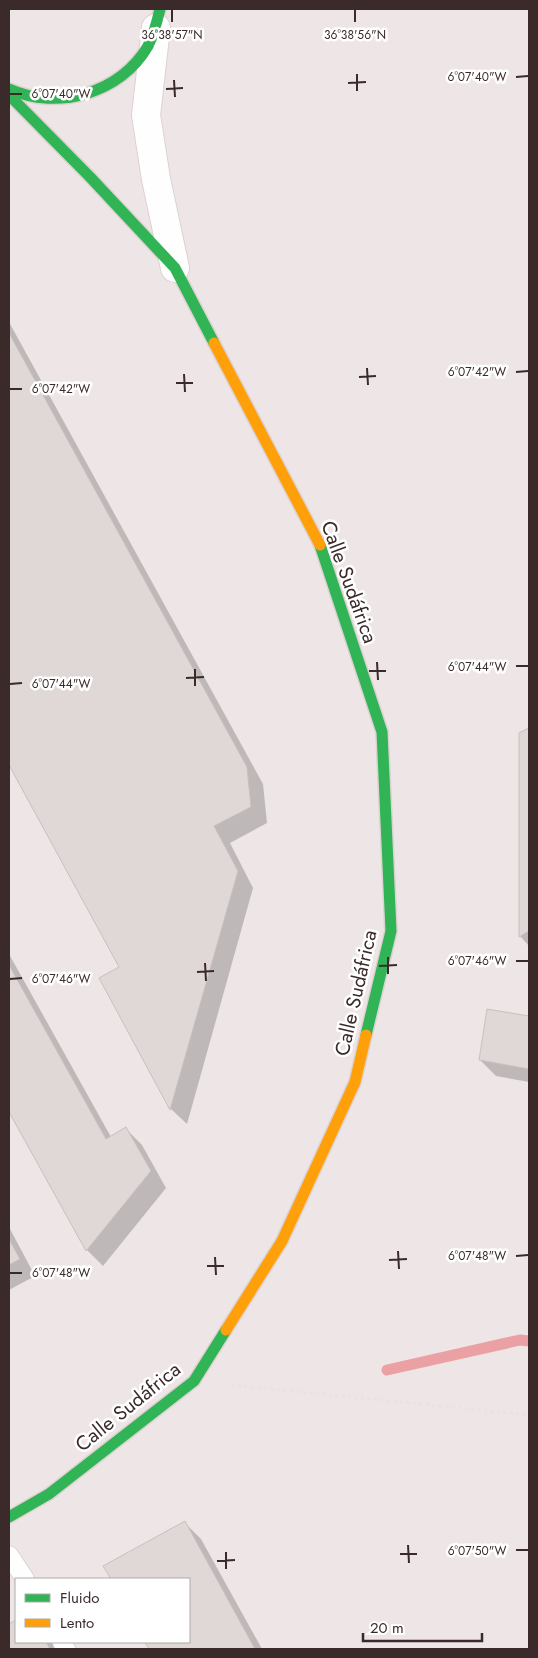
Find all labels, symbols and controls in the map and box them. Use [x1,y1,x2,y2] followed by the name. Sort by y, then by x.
[141,26,203,44] text: 36°38'57"N
[324,26,386,44] text: 36°38'56"N
[448,68,507,86] text: 6°07'40"W
[32,85,91,103] text: 6°07'40"W
[448,363,506,381] text: 6°07'42"W
[32,380,90,398] text: 6°07'42"W
[313,517,385,647] street label: Calle Sudáfrica
[448,658,506,676] text: 6°07'44"W
[32,675,90,693] text: 6°07'44"W
[327,927,385,1059] street label: Calle Sudáfrica
[448,952,506,970] text: 6°07'46"W
[32,970,90,988] text: 6°07'46"W
[448,1247,506,1265] text: 6°07'48"W
[32,1264,90,1282] text: 6°07'48"W
[69,1355,187,1459] street label: Calle Sudáfrica
[448,1542,506,1560] text: 6°07'50"W
[15,1578,190,1643] legend
[60,1587,99,1609] text: Fluido
[363,1610,482,1642] scale bar
[60,1612,94,1634] text: Lento
[370,1617,404,1639] text: 20 m

